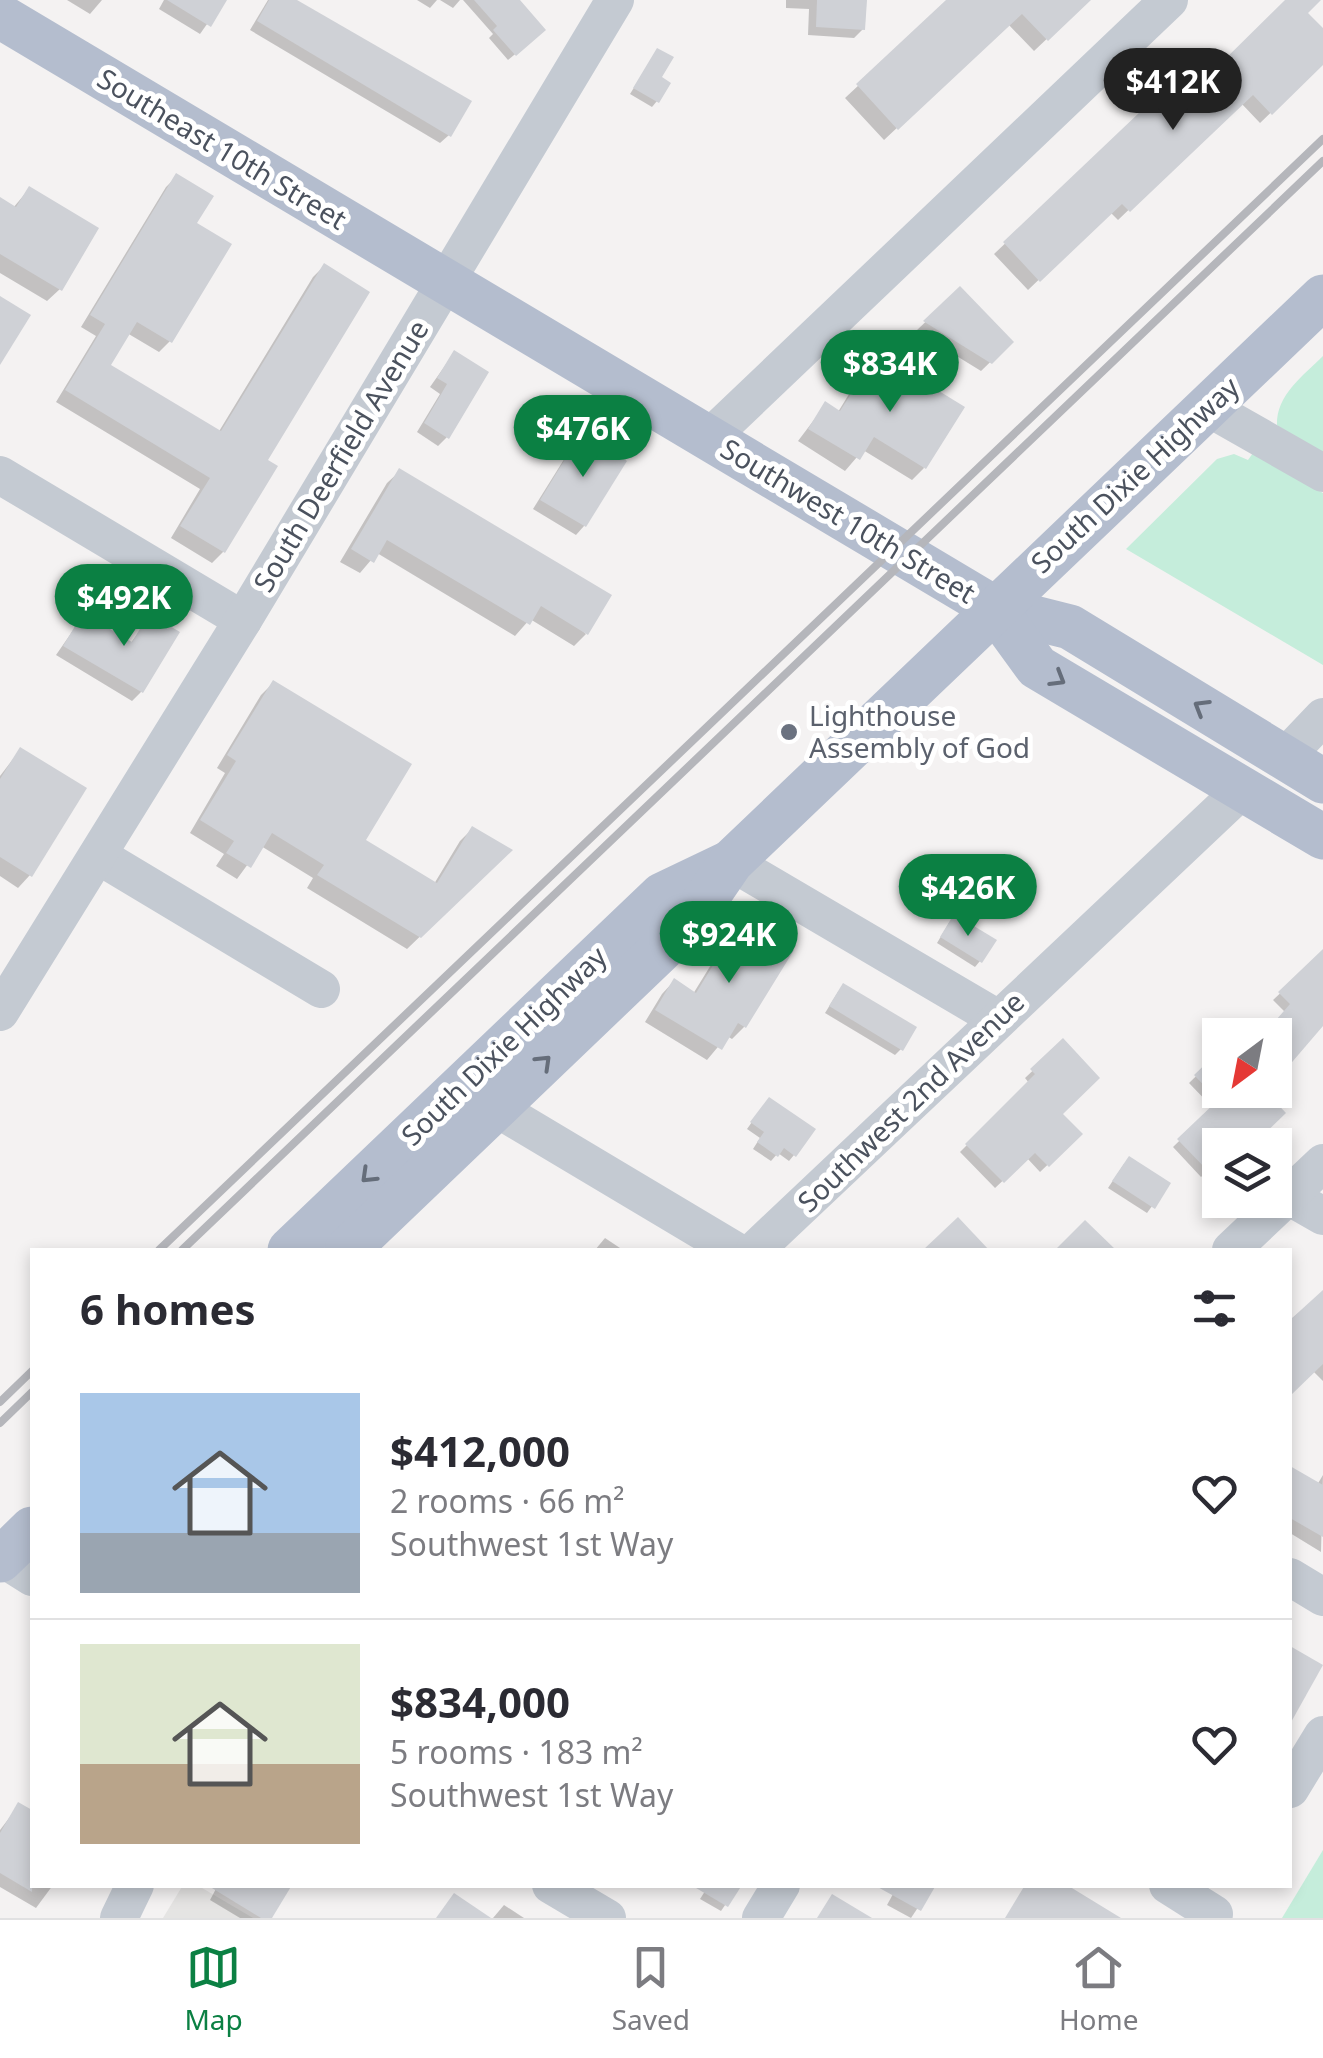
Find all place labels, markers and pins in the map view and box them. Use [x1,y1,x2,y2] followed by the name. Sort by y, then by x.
[1103,48,1243,133] pin: $412K
[820,330,960,415] pin: $834K
[513,395,653,480] pin: $476K
[54,564,194,649] pin: $492K
[809,696,1030,766] place label: Lighthouse Assembly of God
[778,721,800,743] marker: Lighthouse Assembly of God
[898,854,1038,939] pin: $426K
[659,901,799,986] pin: $924K

